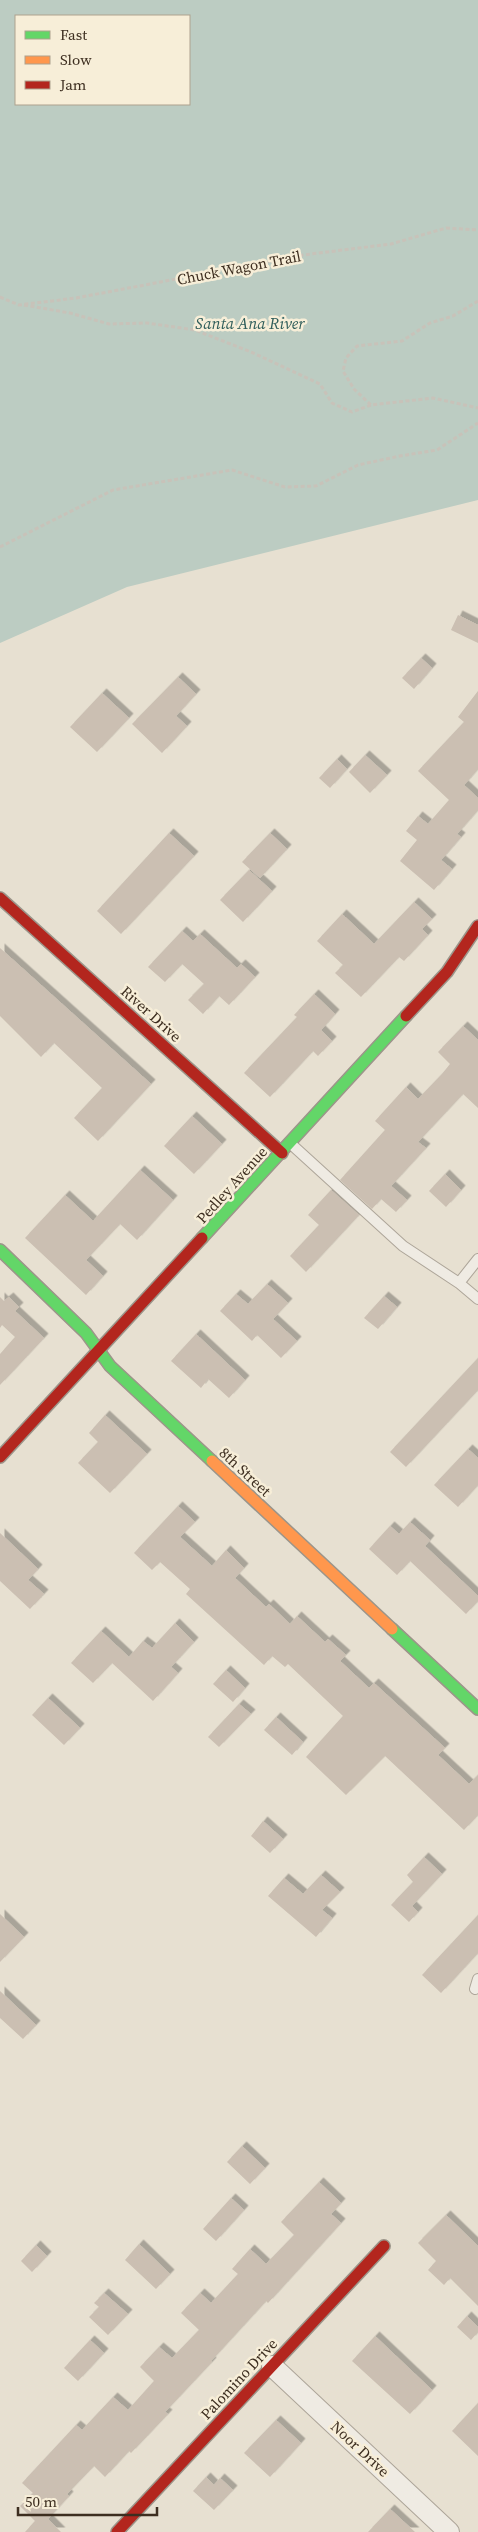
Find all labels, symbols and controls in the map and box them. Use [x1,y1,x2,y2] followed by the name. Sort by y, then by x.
[15,15,190,105] legend
[60,24,87,45] text: Fast
[60,49,92,70] text: Slow
[59,74,87,95] text: Jam
[175,245,303,290] street label: Chuck Wagon Trail
[195,312,305,334] water label: Santa Ana River
[116,981,186,1047] street label: River Drive
[191,1141,272,1228] street label: Pedley Avenue
[215,1442,276,1501] street label: 8th Street
[195,2333,282,2424] street label: Palomino Drive
[326,2416,395,2482] street label: Noor Drive
[18,2484,156,2516] scale bar
[25,2491,57,2512] text: 50 m

